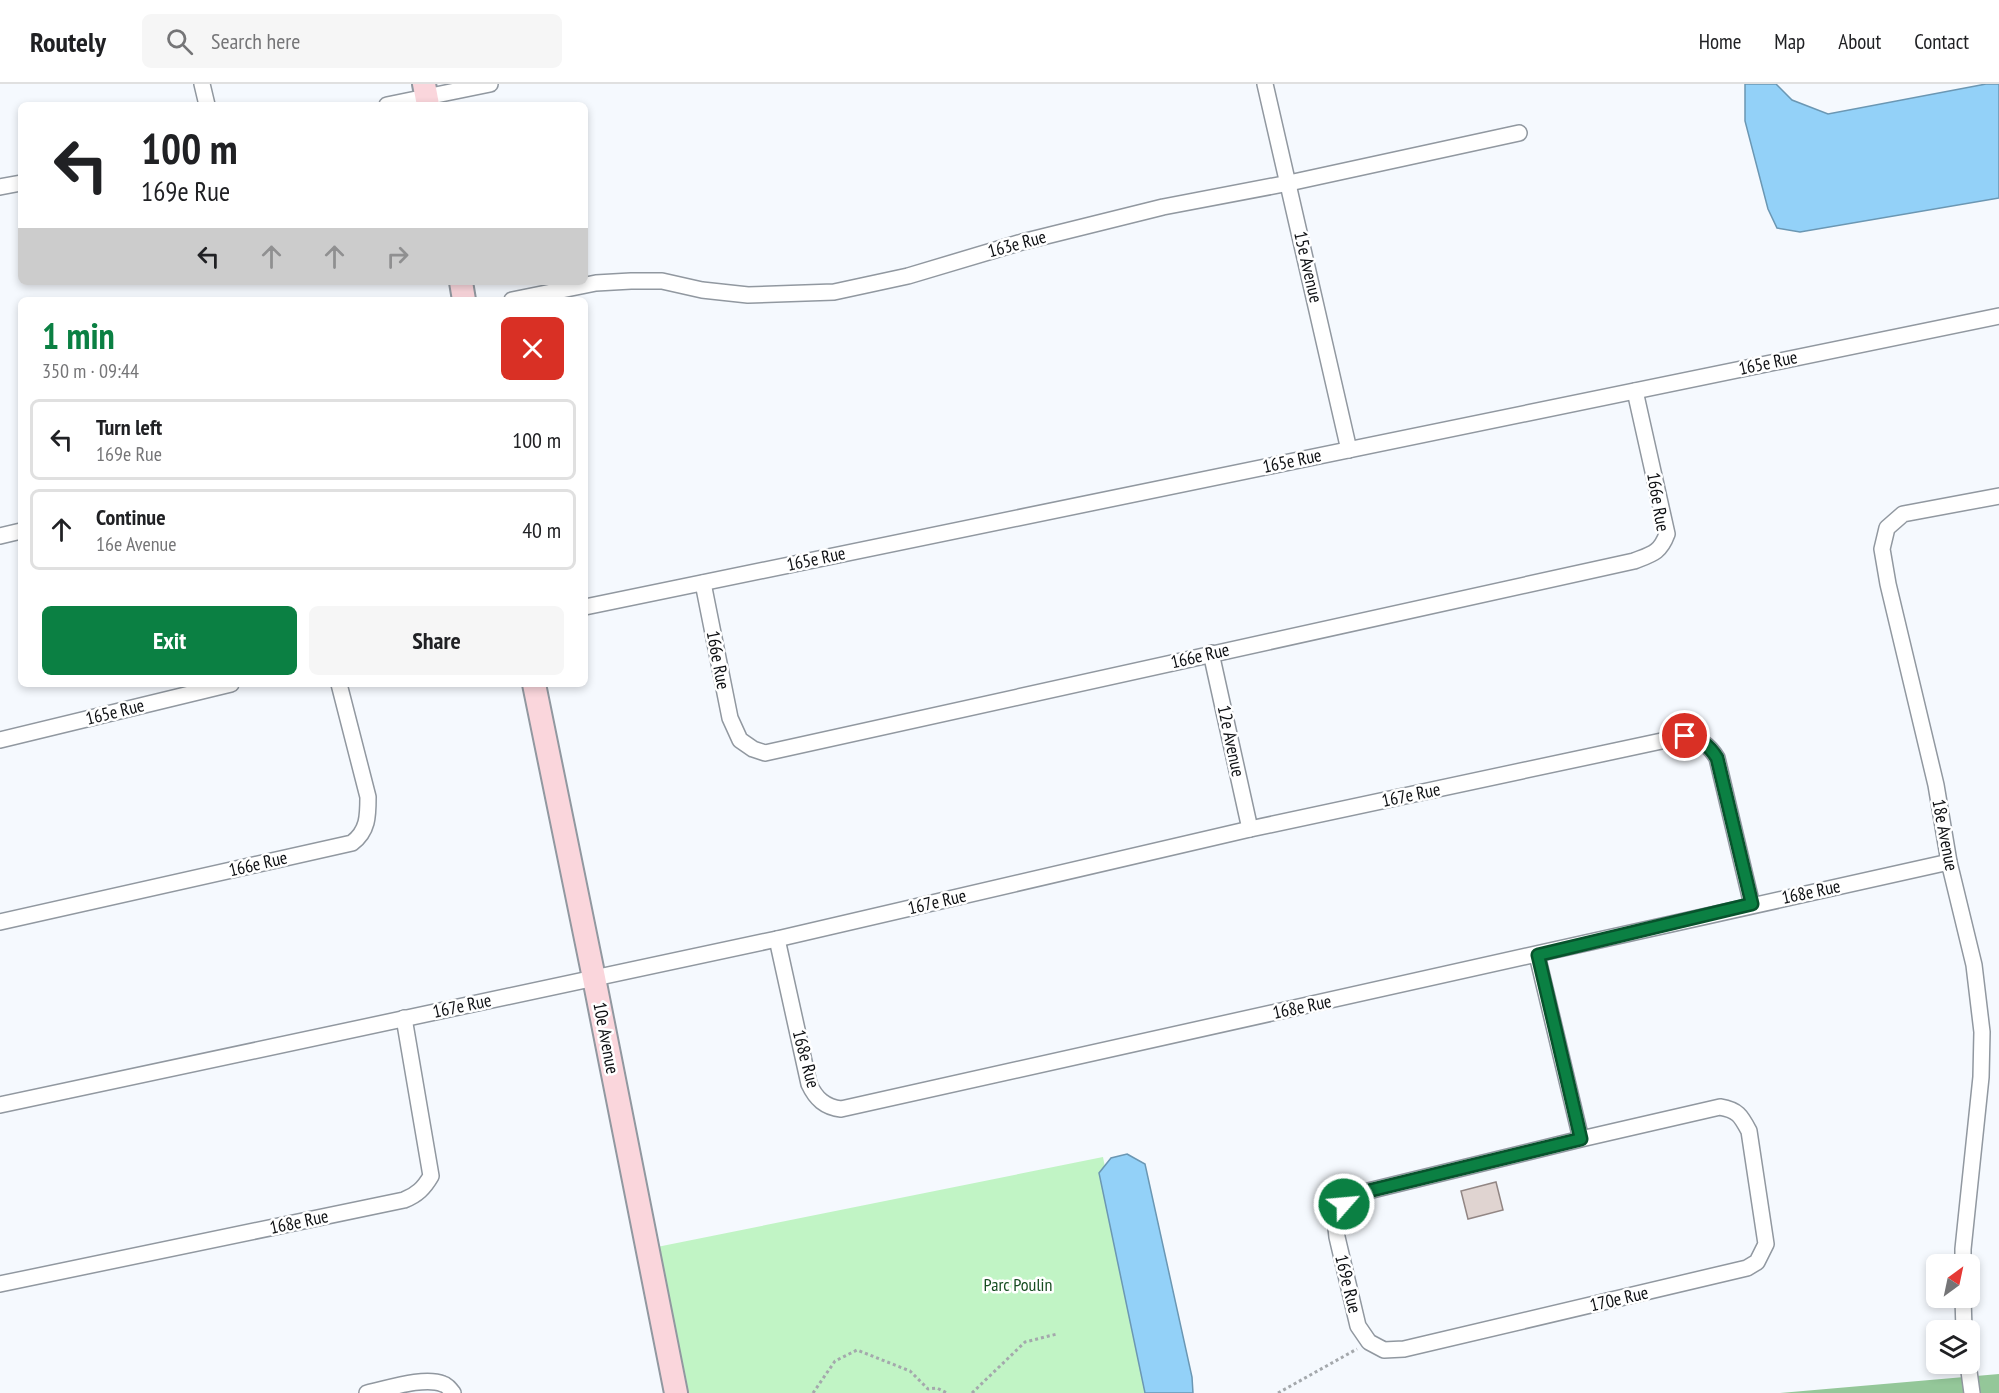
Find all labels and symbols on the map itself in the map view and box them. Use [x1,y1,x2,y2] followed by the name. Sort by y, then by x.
[985,225,1049,262] street label: 163e Rue
[1289,229,1328,305] street label: 15e Avenue
[1736,345,1799,380] street label: 165e Rue
[1260,443,1323,478] street label: 165e Rue
[1642,471,1675,533] street label: 166e Rue
[784,541,847,576] street label: 165e Rue
[702,629,735,691] street label: 166e Rue
[1168,638,1231,673] street label: 166e Rue
[83,693,146,730] street label: 165e Rue
[1213,703,1250,779] street label: 12e Avenue
[1659,710,1710,761] pin
[1380,777,1442,812] street label: 167e Rue
[1927,797,1964,873] street label: 18e Avenue
[226,846,289,881] street label: 166e Rue
[1779,874,1842,909] street label: 168e Rue
[905,884,968,919] street label: 167e Rue
[431,988,493,1023] street label: 167e Rue
[1270,989,1333,1024] street label: 168e Rue
[588,1000,625,1076] street label: 10e Avenue
[788,1027,825,1091] street label: 168e Rue
[1312,1172,1376,1236] position arrow
[267,1204,330,1239] street label: 168e Rue
[1330,1252,1367,1315] street label: 169e Rue
[1926,1254,1980,1308] north arrow
[984,1273,1052,1296] park label: Parc Poulin
[1587,1281,1650,1316] street label: 170e Rue

